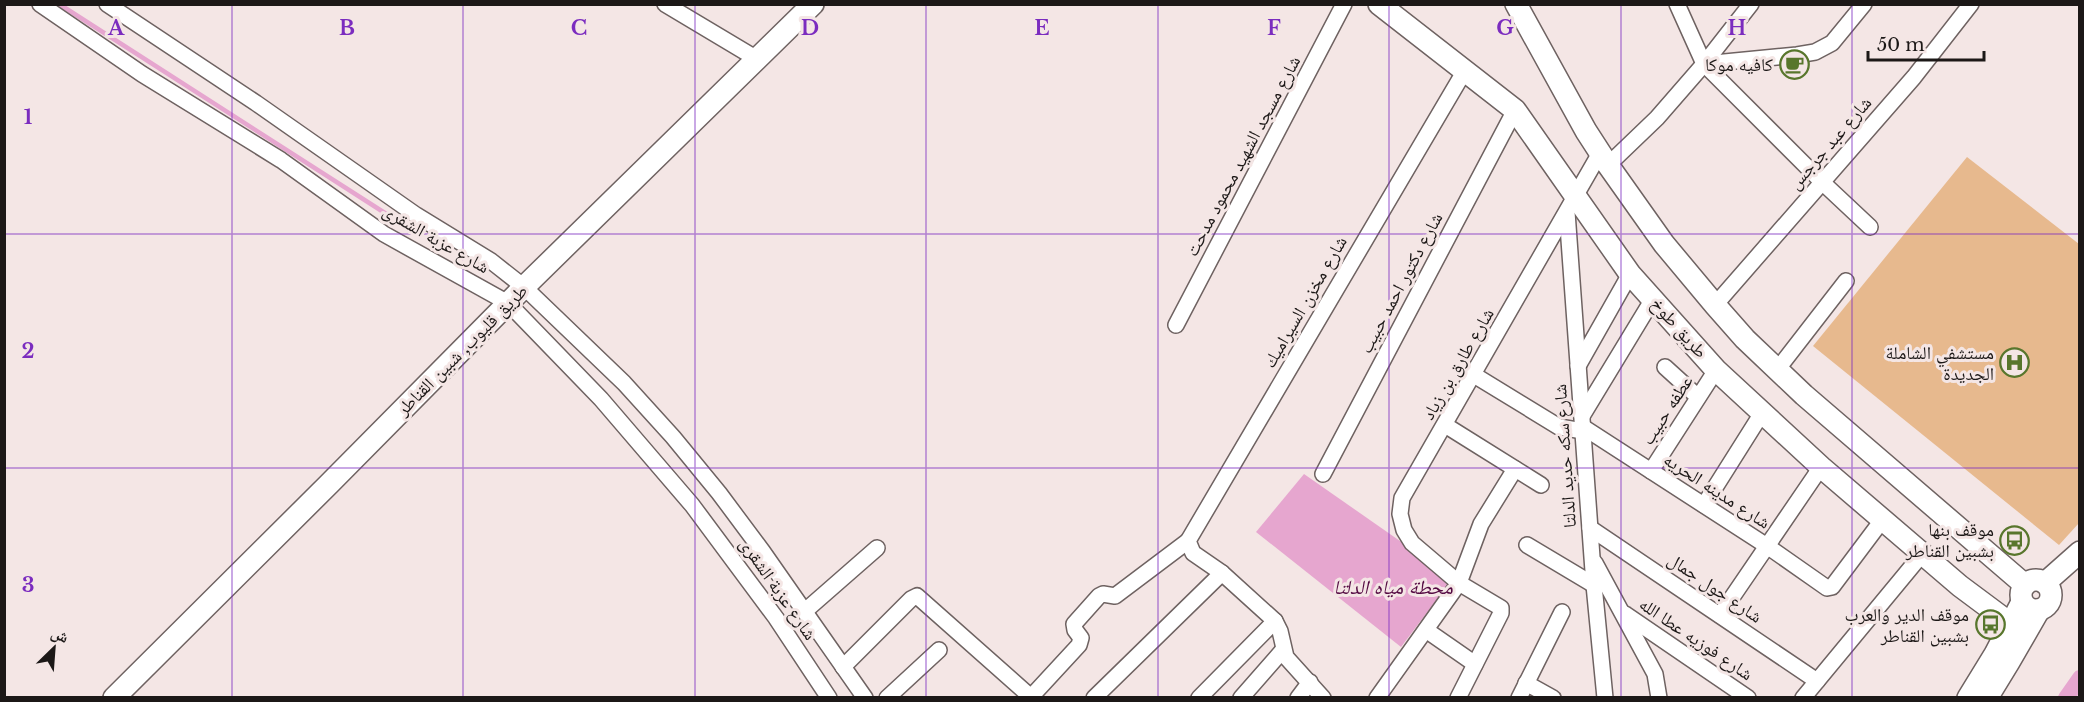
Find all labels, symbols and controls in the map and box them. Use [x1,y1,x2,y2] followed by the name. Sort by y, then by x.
[107,16,125,40] text: A
[339,16,355,40] text: B
[571,16,587,40] text: C
[801,16,819,40] text: D
[1034,16,1050,40] text: E
[1267,16,1281,40] text: F
[1496,16,1514,40] text: G
[1728,16,1747,40] text: H
[1868,24,1984,62] scale bar
[1877,34,1925,56] text: 50 m
[1778,49,1810,81] cafe icon: كافيه موكا
[1181,52,1305,260] street label: شارع مسجد الشهيد محمود مدحت
[1705,54,1774,76] place label: كافيه موكا
[1784,92,1876,194] street label: شارع عبد جرجس
[24,105,33,129] text: 1
[379,200,493,278] street label: شارع عزبة الشقرى
[1355,209,1447,357] street label: شارع دكتور احمد حبيب
[1258,232,1352,372] street label: شارع مخزن السيراميك
[391,280,532,421] street label: طريق قليوب, شبين القناطر
[1645,293,1712,363] street label: طريق طوخ
[1417,304,1499,424] street label: شارع طارق بن زياد
[21,339,35,363] text: 2
[1886,342,1994,385] place label: مستشفي الشاملة الجديدة
[1999,347,2031,379] hospital icon: مستشفي الشاملة الجديدة
[1636,371,1698,449] street label: عطفه حبيب
[1549,383,1581,529] street label: شارع سكه حديد الدلتا
[1660,448,1774,534] street label: شارع مدينه الحريه
[1905,519,1994,562] place label: موقف بنها بشبين القناطر
[1999,524,2031,556] bus stop icon: موقف بنها بشبين القناطر
[735,534,821,644] street label: شارع عزبة الشقرى
[1664,548,1766,628] street label: شارع جول جمال
[22,573,34,597] text: 3
[1333,575,1453,599] water label: محطة مياه الدلتا
[1635,593,1757,685] street label: شارع فوزيه عطا الله
[1845,604,1969,647] place label: موقف الدير والعرب بشبين القناطر
[1974,609,2006,641] bus stop icon: موقف الدير والعرب بشبين القناطر
[24,618,84,678] north arrow
[48,622,72,647] text: ش

